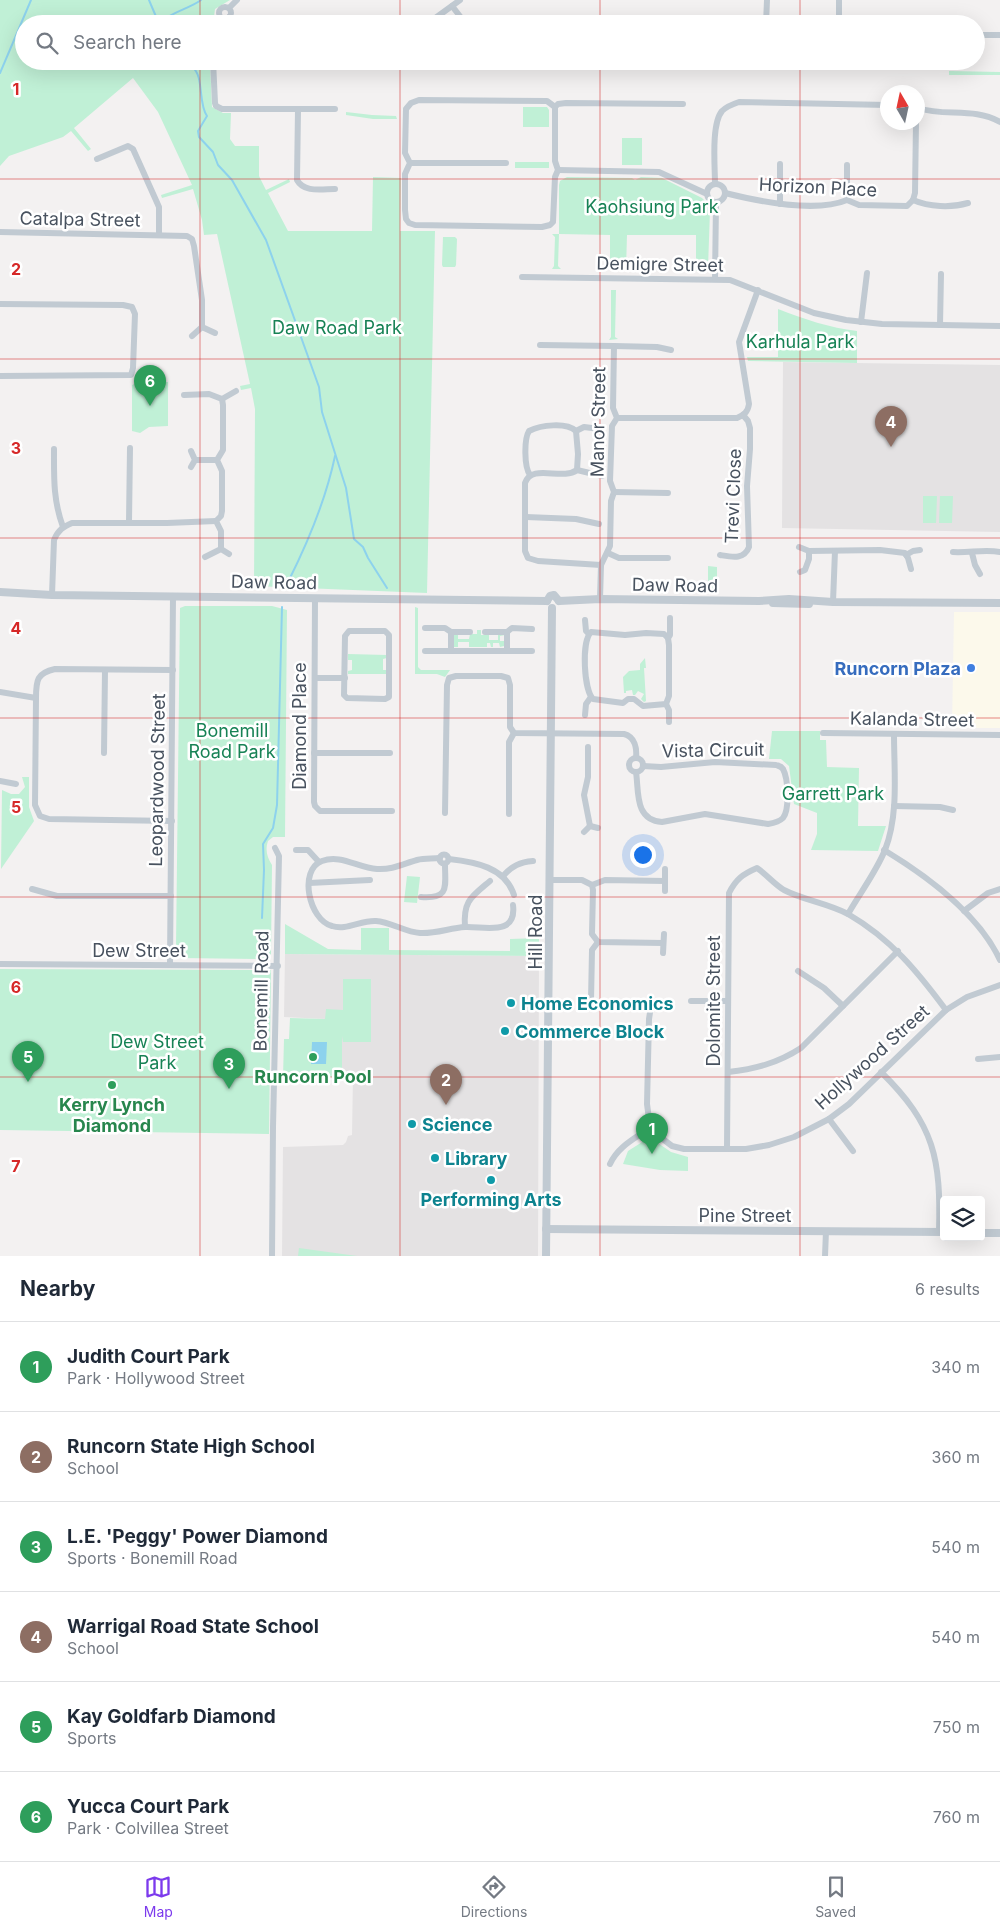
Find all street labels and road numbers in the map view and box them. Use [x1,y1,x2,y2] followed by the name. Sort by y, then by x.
[758,173,878,201] street label: Horizon Place
[19,207,141,231] street label: Catalpa Street
[596,252,724,276] street label: Demigre Street
[587,367,609,477] street label: Manor Street
[721,448,745,544] street label: Trevi Close
[231,571,317,593] street label: Daw Road
[632,574,718,596] street label: Daw Road
[289,662,310,790] street label: Diamond Place
[145,693,169,867] street label: Leopardwood Street
[850,707,974,731] street label: Kalanda Street
[662,739,765,761] street label: Vista Circuit
[525,895,546,969] street label: Hill Road
[249,930,273,1052] street label: Bonemill Road
[703,935,724,1067] street label: Dolomite Street
[92,940,186,961] street label: Dew Street
[811,1000,933,1114] street label: Hollywood Street
[699,1205,792,1226] street label: Pine Street

